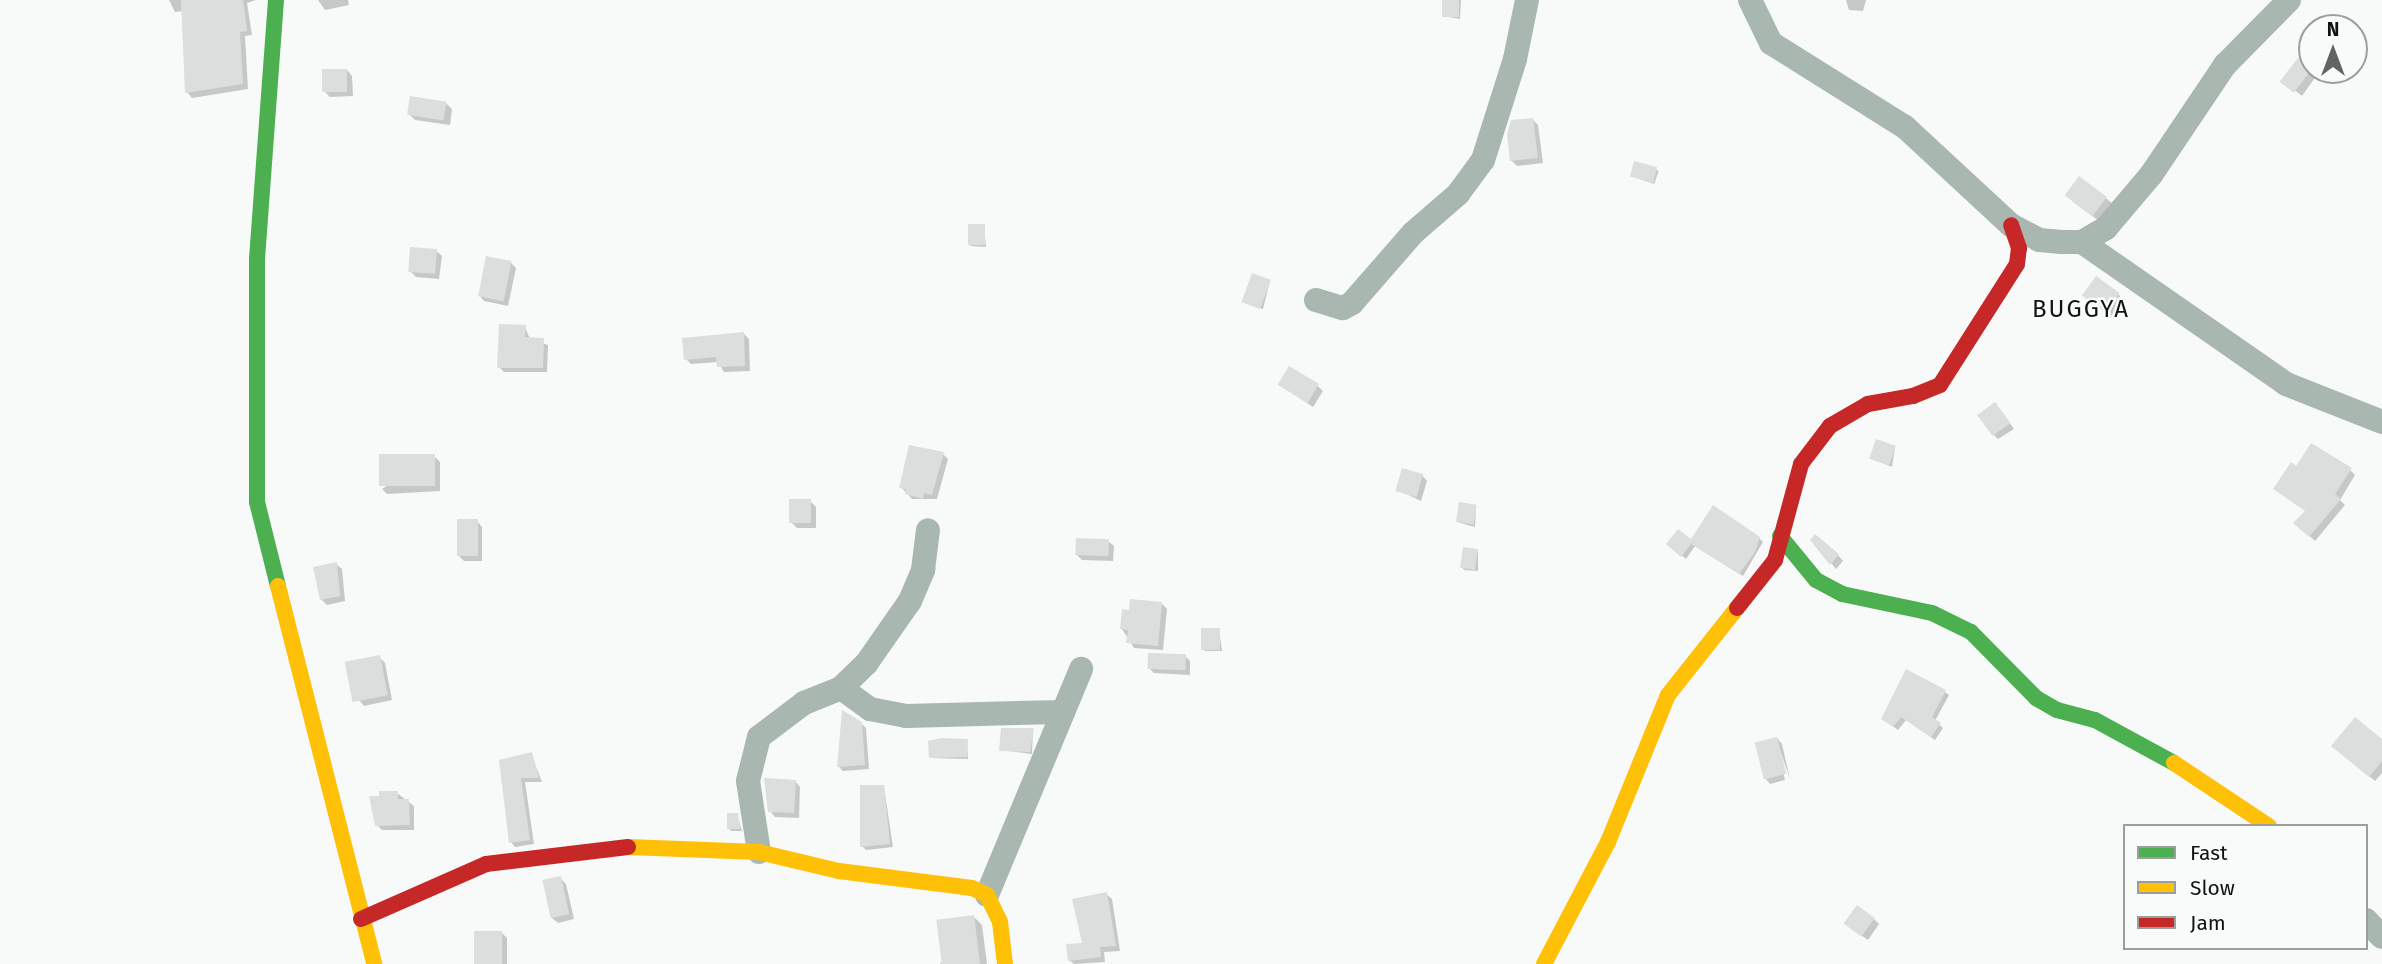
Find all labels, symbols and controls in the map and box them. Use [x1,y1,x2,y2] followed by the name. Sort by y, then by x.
[2298,14,2368,84] north arrow
[2327,18,2339,41] text: N
[2033,296,2129,324] district label: BUGGYA
[2123,824,2368,950] legend
[2190,840,2228,866] text: Fast
[2190,875,2235,901] text: Slow
[2190,910,2226,936] text: Jam

